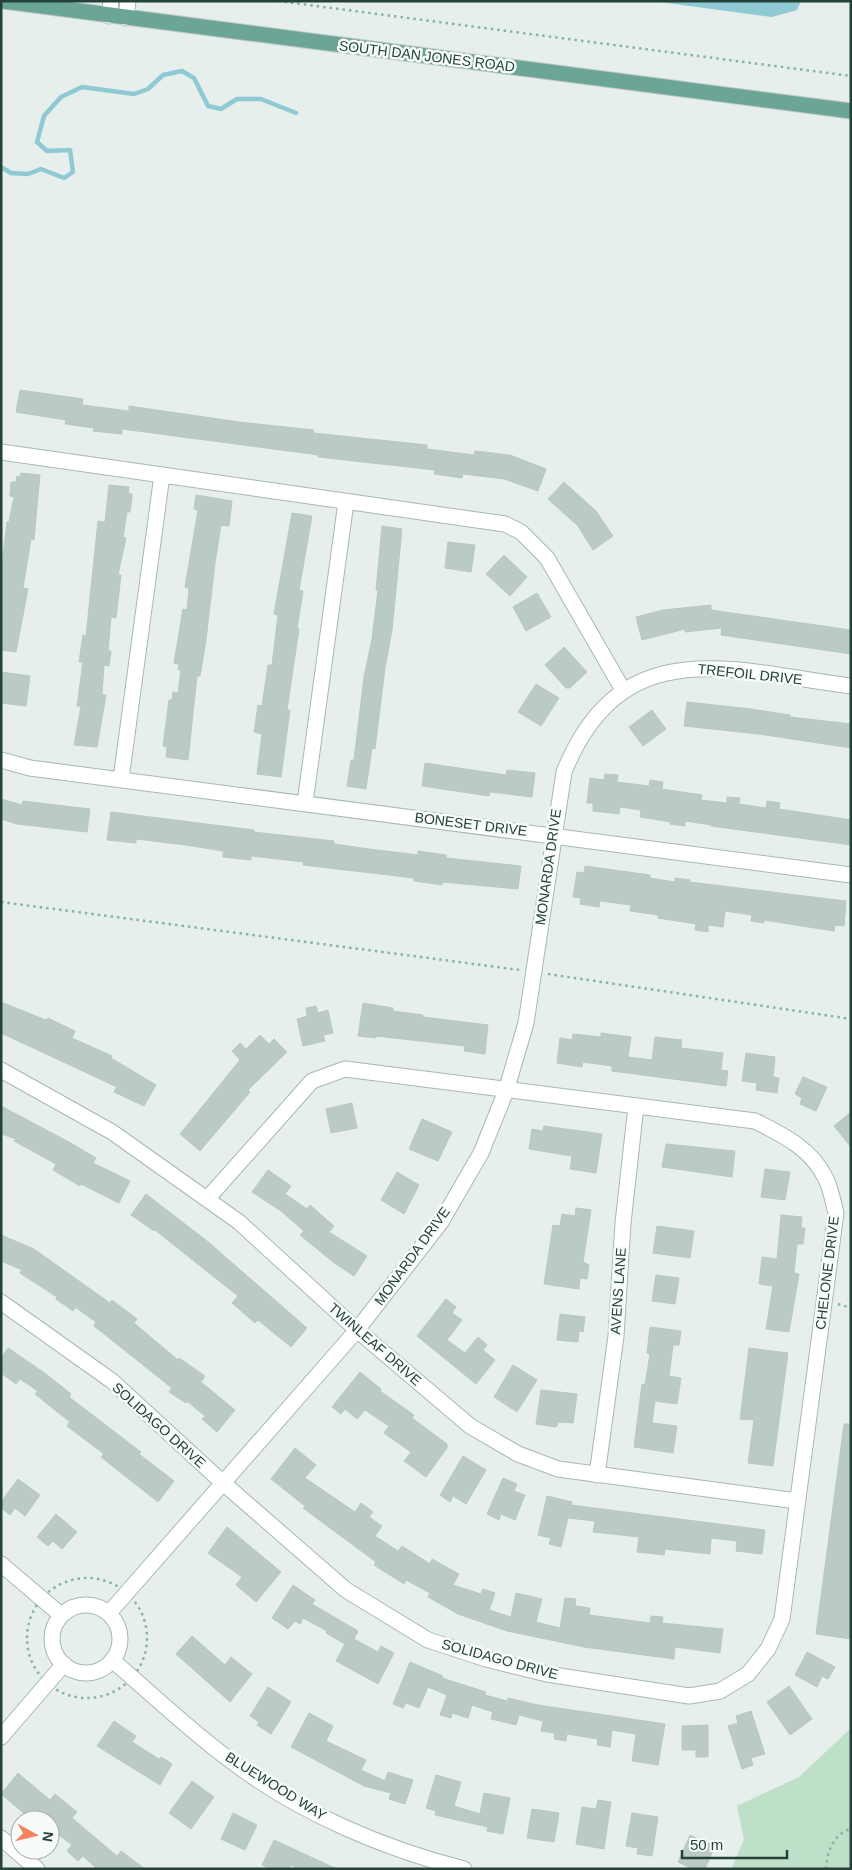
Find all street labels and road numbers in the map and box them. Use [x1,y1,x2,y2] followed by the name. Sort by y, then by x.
[338,37,516,75] street label: SOUTH DAN JONES ROAD
[697,661,803,687] street label: TREFOIL DRIVE
[532,808,564,926] street label: MONARDA DRIVE
[414,809,528,839] street label: BONESET DRIVE
[371,1204,453,1308] street label: MONARDA DRIVE
[812,1215,842,1331] street label: CHELONE DRIVE
[607,1247,629,1335] street label: AVENS LANE
[325,1299,425,1389] street label: TWINLEAF DRIVE
[109,1379,209,1471] street label: SOLIDAGO DRIVE
[440,1636,560,1682] street label: SOLIDAGO DRIVE
[223,1749,330,1824] street label: BLUEWOOD WAY

